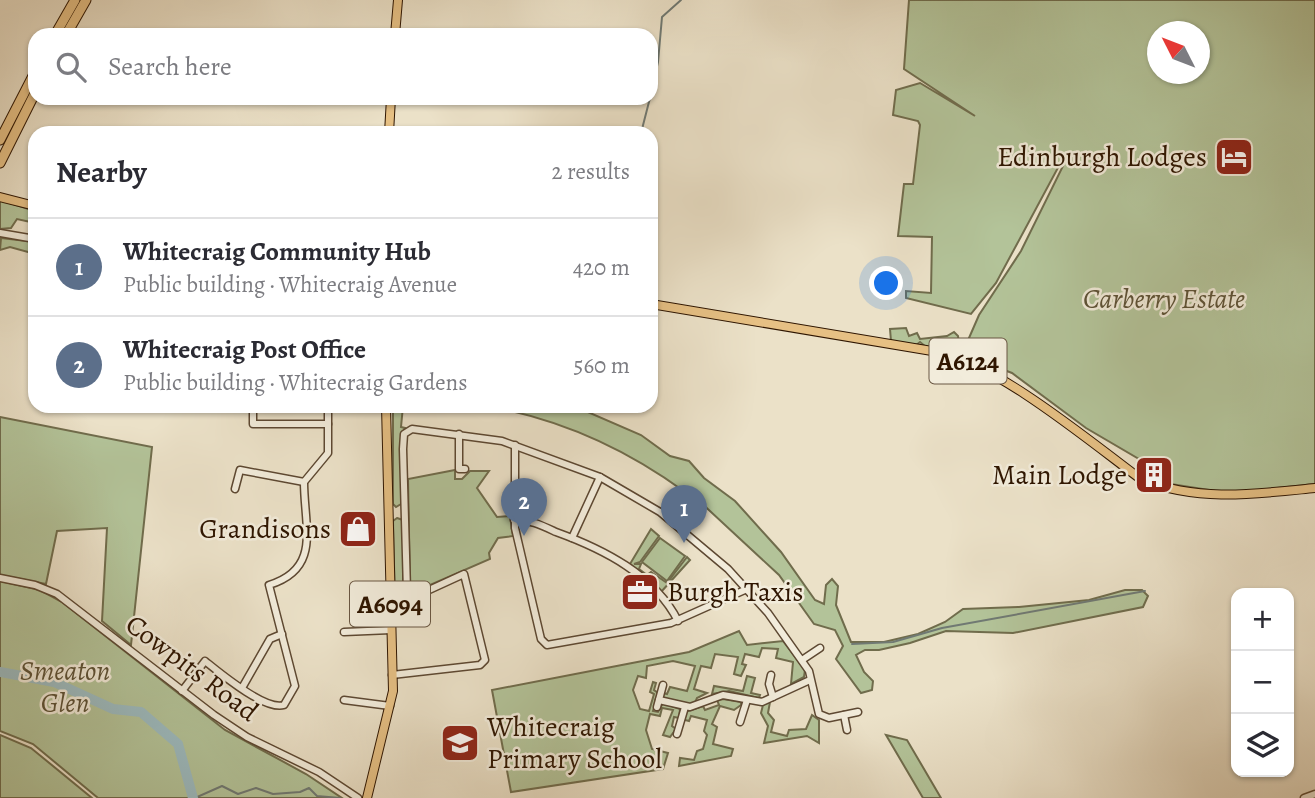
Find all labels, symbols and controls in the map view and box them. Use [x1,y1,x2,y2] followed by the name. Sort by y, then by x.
[1147,21,1210,84] north arrow
[28,28,658,105] search box
[52,48,90,86] icon: search
[108,49,232,84] text: Search here
[1213,136,1255,178] hotel icon: Edinburgh Lodges
[997,138,1207,176] place label: Edinburgh Lodges
[56,152,147,192] text: Nearby
[552,156,630,187] text: 2 results
[123,234,431,269] text: Whitecraig Community Hub
[75,252,83,283] text: 1
[573,252,630,283] text: 420 m
[869,266,903,300] your location
[123,269,457,300] text: Public building · Whitecraig Avenue
[1083,280,1245,318] park label: Carberry Estate
[123,332,366,367] text: Whitecraig Post Office
[930,338,1006,384] road number: A6124
[73,350,85,381] text: 2
[574,350,630,381] text: 560 m
[123,367,467,398] text: Public building · Whitecraig Gardens
[1133,454,1175,496] building icon: Main Lodge
[992,456,1127,494] place label: Main Lodge
[501,478,547,536] pin: 2
[661,485,707,543] pin: 1
[337,508,379,550] shop icon: Grandisons
[199,510,331,548] place label: Grandisons
[619,571,661,613] office icon: Burgh Taxis
[667,573,804,611] place label: Burgh Taxis
[350,582,430,626] road number: A6094
[1231,588,1294,777] map controls
[1231,588,1294,651] button: +
[118,606,267,731] street label: Cowpits Road
[1231,651,1294,714] button: −
[20,652,110,722] park label: Smeaton Glen
[486,708,662,778] place label: Whitecraig Primary School
[1231,714,1294,777] button: layers
[439,722,481,764] school or university icon: Whitecraig Primary School

